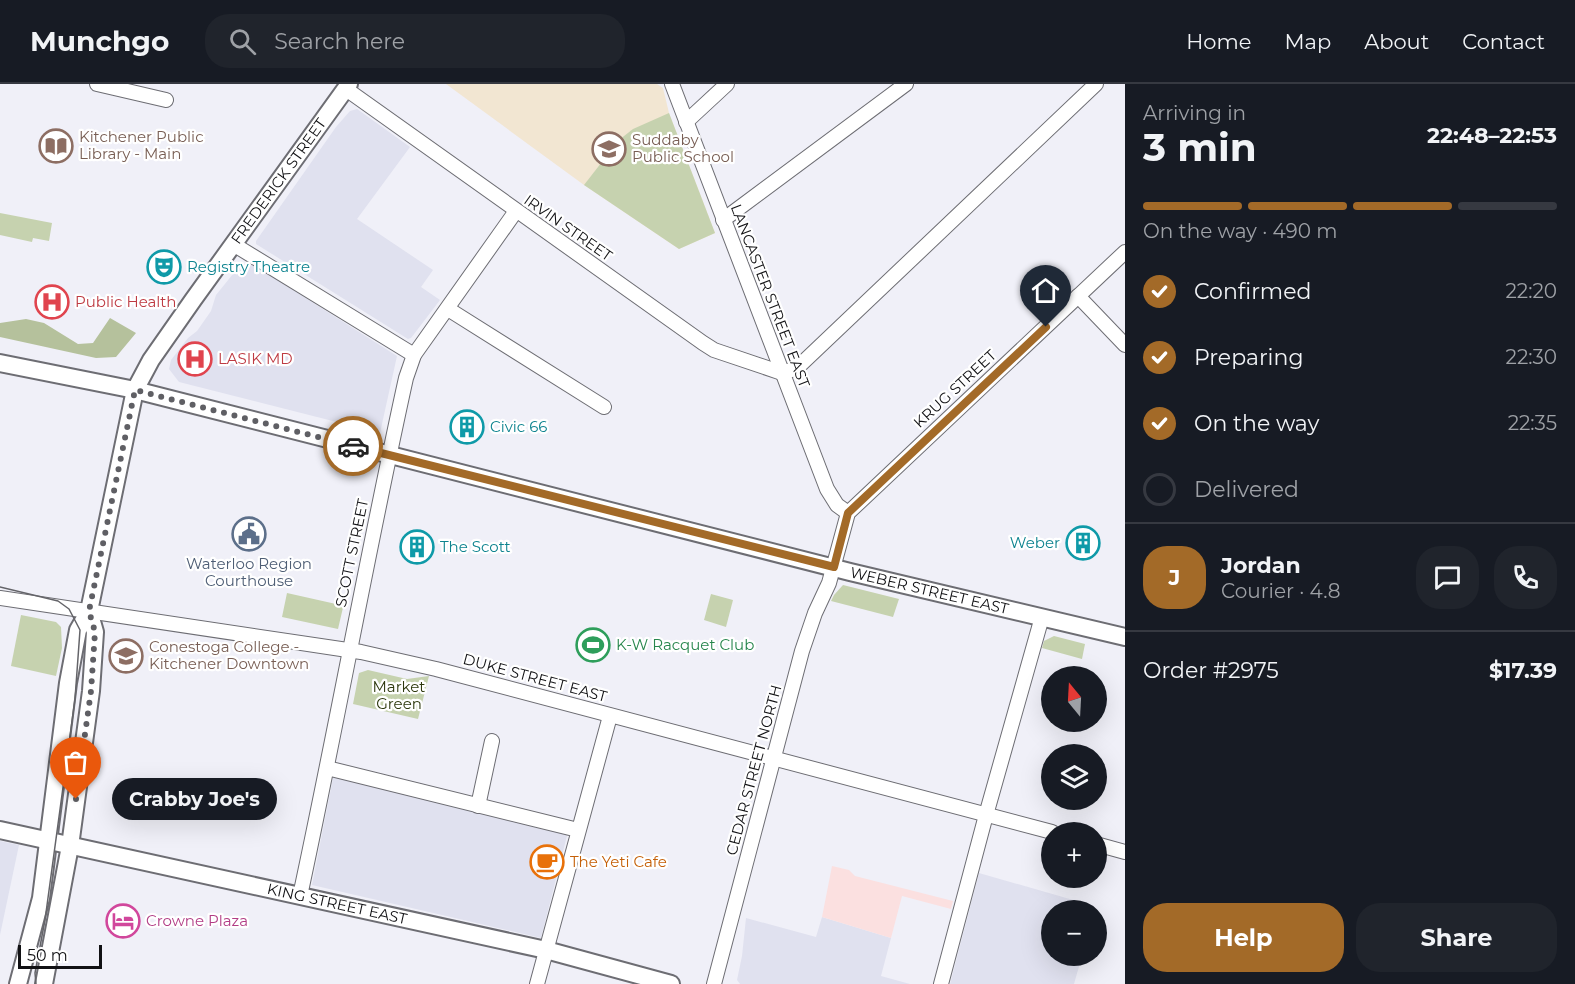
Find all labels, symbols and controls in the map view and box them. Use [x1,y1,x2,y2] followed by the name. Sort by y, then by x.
[205,14,625,68] search box
[30,24,169,58] text: Munchgo
[226,25,259,58] icon: search
[274,28,405,55] text: Search here
[1186,29,1251,54] text: Home
[1284,29,1331,54] text: Map
[1364,29,1429,54] text: About
[1462,29,1545,54] text: Contact
[1143,101,1246,125] text: Arriving in
[226,114,330,248] street label: FREDERICK STREET
[1427,122,1557,149] text: 22:48–22:53
[1143,123,1257,171] text: 3 min
[79,127,204,163] place label: Kitchener Public Library - Main
[38,128,74,164] library icon: Kitchener Public Library - Main
[632,130,734,166] place label: Suddaby Public School
[591,131,627,167] school or university icon: Suddaby Public School
[520,190,616,265] street label: IRVIN STREET
[727,201,814,391] street label: LANCASTER STREET EAST
[1143,219,1337,243] text: On the way · 490 m
[146,249,182,285] theatre icon: Registry Theatre
[187,257,310,276] place label: Registry Theatre
[1020,265,1071,327] pin
[1029,274,1062,307] icon: home
[1143,275,1176,308] icon: check
[1194,278,1311,305] text: Confirmed
[1505,279,1557,303] text: 22:20
[34,284,70,320] hospital icon: Public Health
[75,292,176,311] place label: Public Health
[177,341,213,377] hospital icon: LASIK MD
[1143,341,1176,374] icon: check
[1194,344,1303,371] text: Preparing
[909,345,1000,432] street label: KRUG STREET
[1506,345,1557,369] text: 22:30
[218,349,293,368] place label: LASIK MD
[1143,407,1176,440] icon: check
[449,409,485,445] building icon: Civic 66
[1194,410,1319,437] text: On the way
[1508,411,1557,435] text: 22:35
[323,416,383,476] courier
[490,417,547,436] place label: Civic 66
[337,430,370,463] icon: car
[1194,476,1299,503] text: Delivered
[331,497,372,609] street label: SCOTT STREET
[231,516,267,552] public building icon: Waterloo Region Courthouse
[1065,525,1101,561] building icon: Weber
[399,529,435,565] building icon: The Scott
[1010,533,1060,552] place label: Weber
[440,537,511,556] place label: The Scott
[1416,546,1479,609] button: chat
[1494,546,1557,609] button: phone
[1221,552,1301,579] text: Jordan
[186,554,312,590] place label: Waterloo Region Courthouse
[848,562,1011,618] street label: WEBER STREET EAST
[1169,564,1180,591] text: J
[1221,579,1340,603] text: Courier · 4.8
[575,627,611,663] sports icon: K-W Racquet Club
[616,635,754,654] place label: K-W Racquet Club
[149,637,309,673] place label: Conestoga College - Kitchener Downtown
[108,638,144,674] school or university icon: Conestoga College - Kitchener Downtown
[461,649,610,706] street label: DUKE STREET EAST
[1143,657,1279,684] text: Order #2975
[1489,657,1557,684] text: $17.39
[1041,666,1107,732] north arrow
[1041,666,1107,966] map controls
[373,677,425,713] park label: Market Green
[722,682,785,857] street label: CEDAR STREET NORTH
[50,737,101,799] pin
[1041,744,1107,810] button: layers
[59,746,92,779] icon: bag
[112,778,277,820] callout: Crabby Joe's
[129,787,260,811] text: Crabby Joe's
[1041,822,1107,888] button: +
[529,844,565,880] cafe icon: The Yeti Cafe
[570,852,667,871] place label: The Yeti Cafe
[265,879,409,928] street label: KING STREET EAST
[1041,900,1107,966] button: −
[105,903,141,939] hotel icon: Crowne Plaza
[1143,903,1344,972] button: Help
[1356,903,1557,972] button: Share
[146,911,248,930] place label: Crowne Plaza
[18,942,102,970] scale bar
[27,946,68,965] text: 50 m

